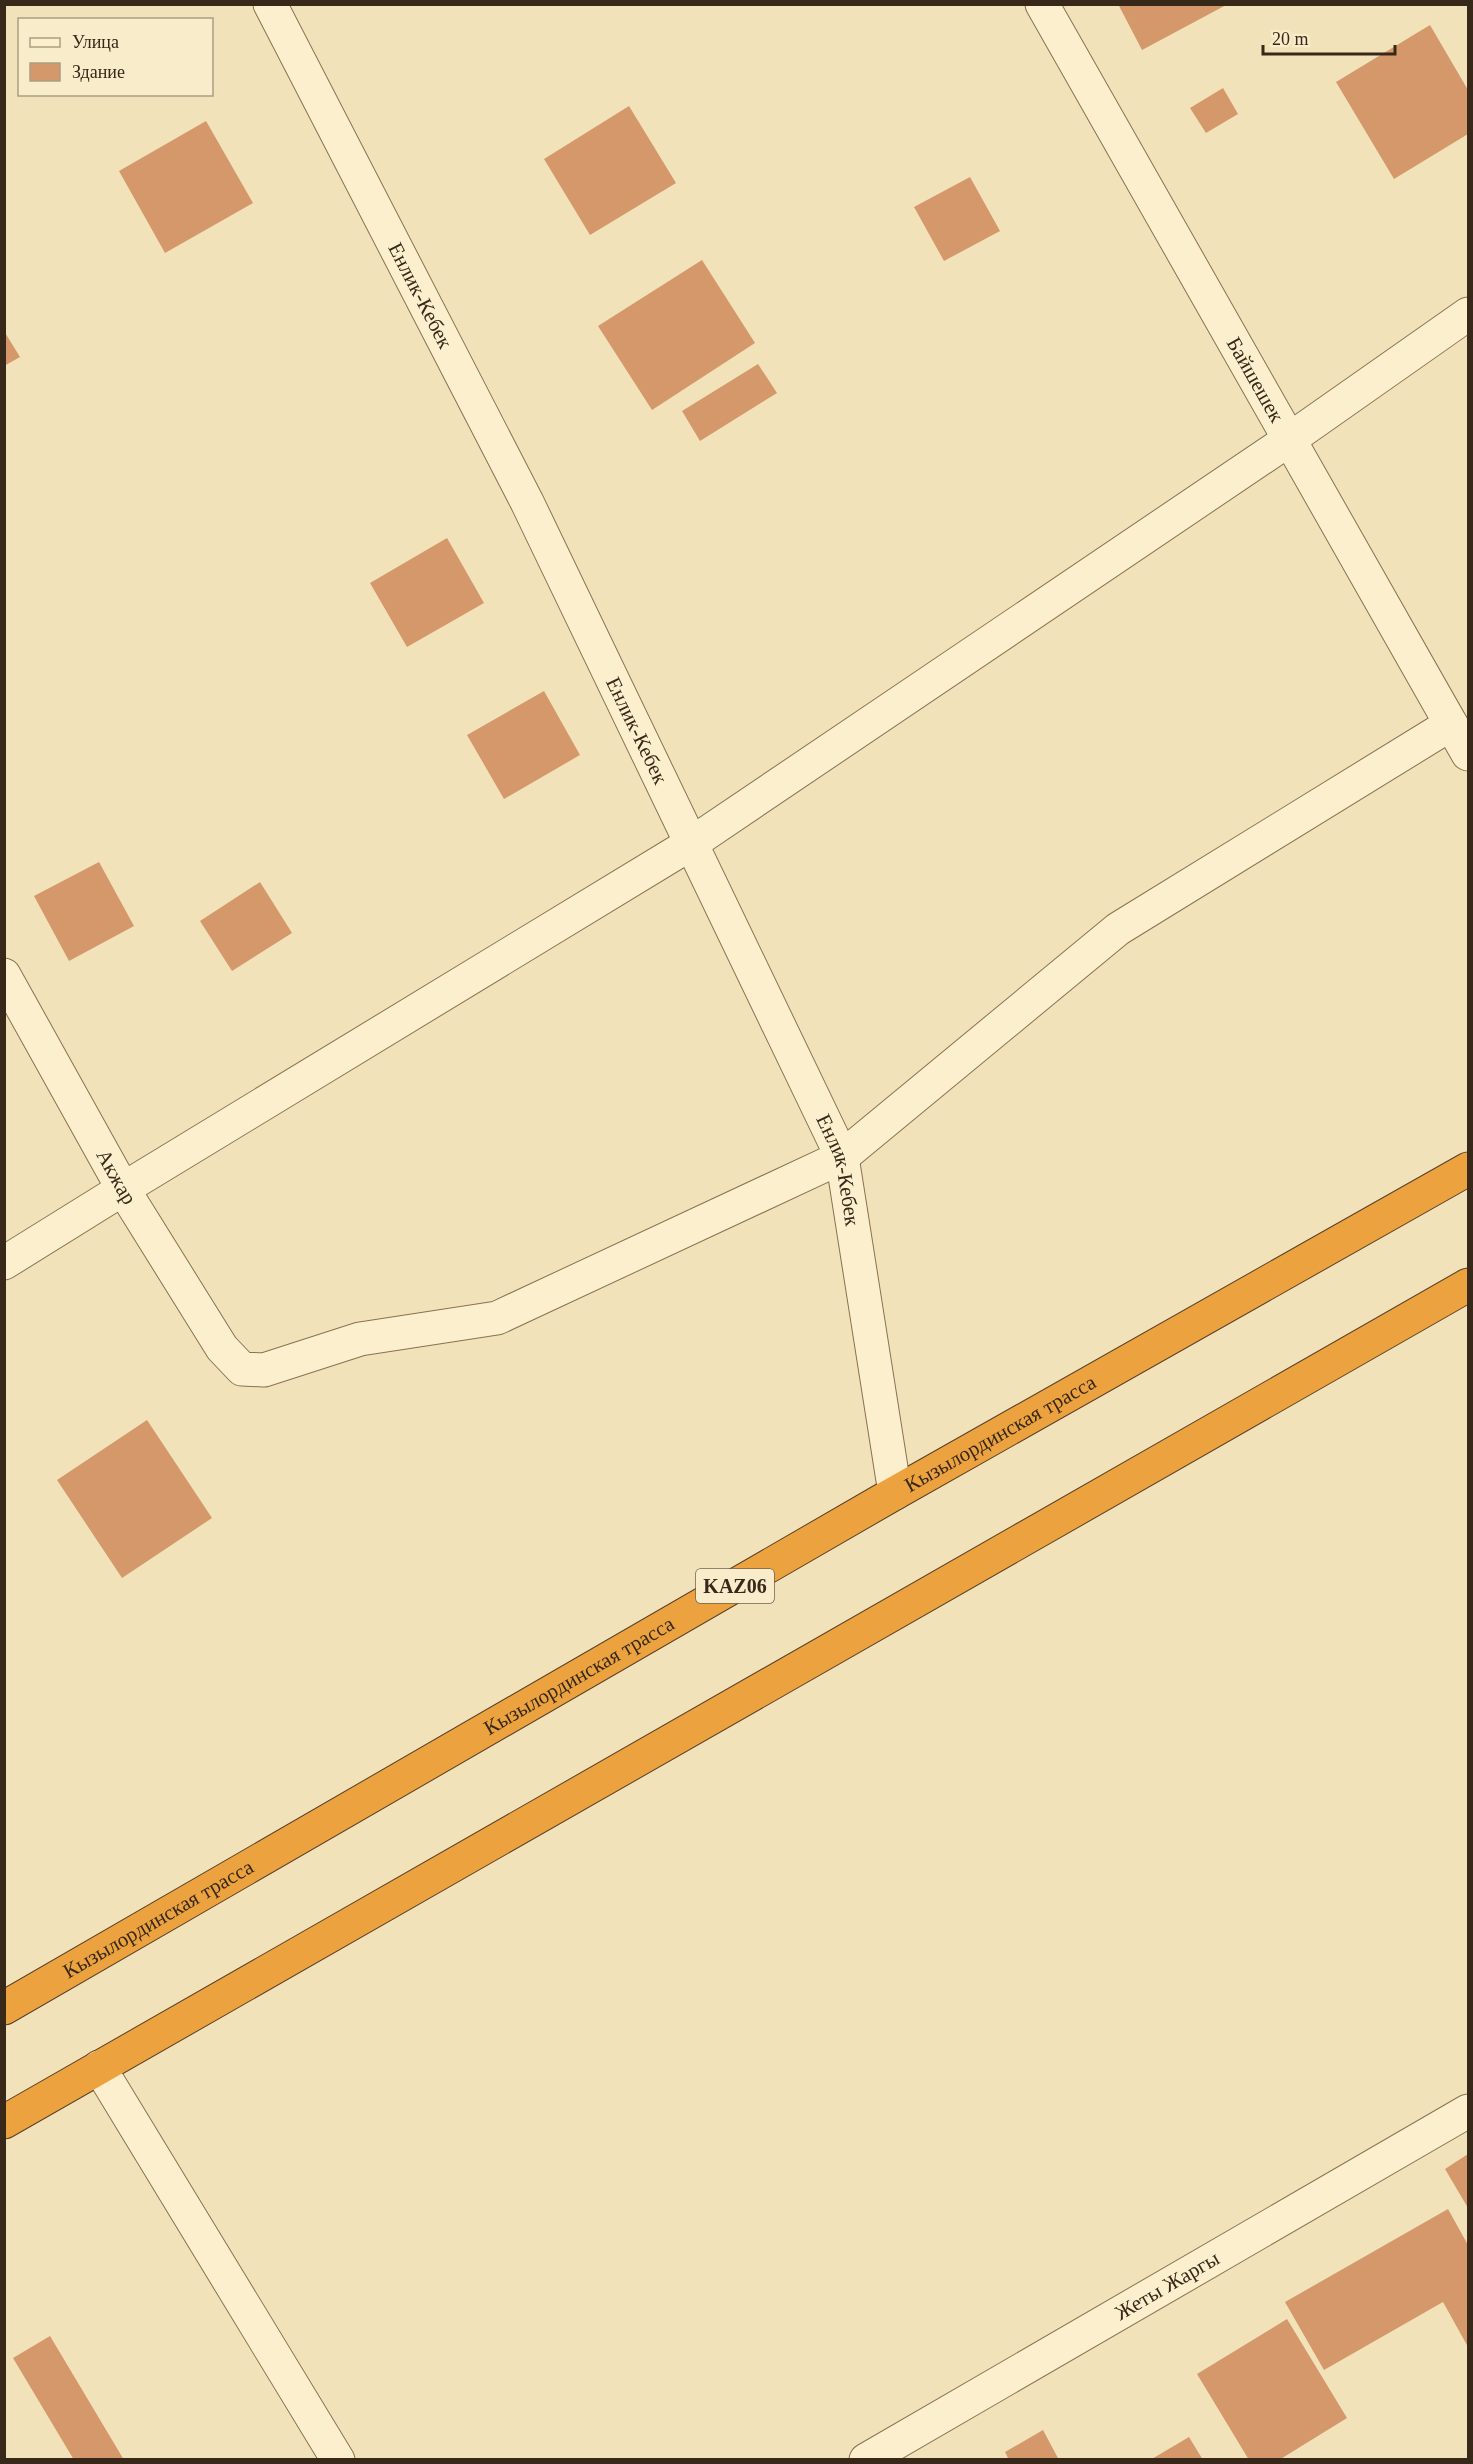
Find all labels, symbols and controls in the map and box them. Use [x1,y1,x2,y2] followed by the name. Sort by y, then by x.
[18,18,213,96] legend
[1263,18,1395,56] scale bar
[1272,29,1309,49] text: 20 m
[72,32,119,52] text: Улица
[72,62,125,82] text: Здание
[383,239,458,353] street label: Енлик-Кебек
[1222,333,1289,427] street label: Байшешек
[601,673,673,789] street label: Енлик-Кебек
[811,1110,865,1228] street label: Енлик-Кебек
[91,1145,142,1209] street label: Акжар
[900,1370,1101,1497] street label: Кызылординская трасса
[696,1569,774,1603] road number: KАZ06
[479,1611,679,1740] street label: Кызылординская трасса
[59,1854,258,1983] street label: Кызылординская трасса
[1111,2246,1223,2325] street label: Жеты Жаргы

